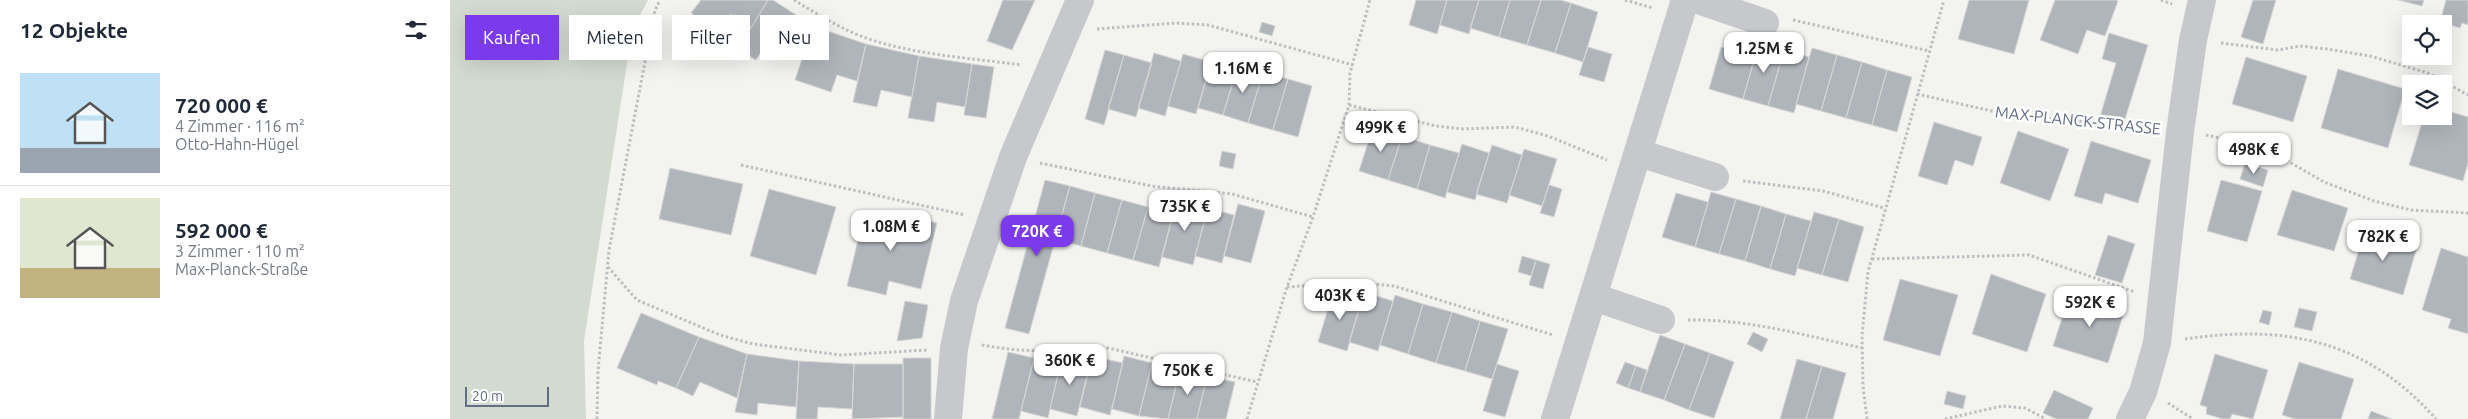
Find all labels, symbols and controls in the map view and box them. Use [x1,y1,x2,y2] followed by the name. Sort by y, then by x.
[465,15,559,60] chip: Kaufen
[569,15,662,60] chip: Mieten
[672,15,750,60] chip: Filter
[760,15,829,60] chip: Neu
[2402,15,2452,125] map controls
[2402,15,2452,65] button: locate
[402,16,430,44] icon: filters
[20,18,128,42] text: 12 Objekte
[1718,32,1810,74] pin: 1.25M €
[1735,39,1793,57] text: 1.25M €
[1197,52,1289,94] pin: 1.16M €
[1214,59,1272,77] text: 1.16M €
[2402,75,2452,125] button: layers
[60,93,120,153] icon: home
[175,93,268,117] text: 720 000 €
[1994,102,2162,138] street label: MAX-PLANCK-STRASSE
[1340,110,1422,153] pin: 499K €
[175,117,305,135] text: 4 Zimmer · 116 m²
[1356,118,1406,136] text: 499K €
[2213,132,2295,175] pin: 498K €
[175,135,299,153] text: Otto-Hahn-Hügel
[2229,140,2279,158] text: 498K €
[1144,190,1226,232] pin: 735K €
[1160,197,1210,215] text: 735K €
[845,210,937,252] pin: 1.08M €
[996,214,1078,257] pin: 720K €
[862,217,920,235] text: 1.08M €
[60,218,120,278] icon: home
[175,218,268,242] text: 592 000 €
[2342,220,2424,262] pin: 782K €
[1012,222,1062,240] text: 720K €
[2358,227,2408,245] text: 782K €
[175,242,305,260] text: 3 Zimmer · 110 m²
[175,260,308,278] text: Max-Planck-Straße
[1299,278,1381,321] pin: 403K €
[1315,286,1365,304] text: 403K €
[2049,286,2131,328] pin: 592K €
[2065,293,2115,311] text: 592K €
[1029,344,1111,386] pin: 360K €
[1045,351,1095,369] text: 360K €
[1147,354,1229,396] pin: 750K €
[1163,361,1213,379] text: 750K €
[465,384,549,407] scale bar
[472,388,503,404] text: 20 m

